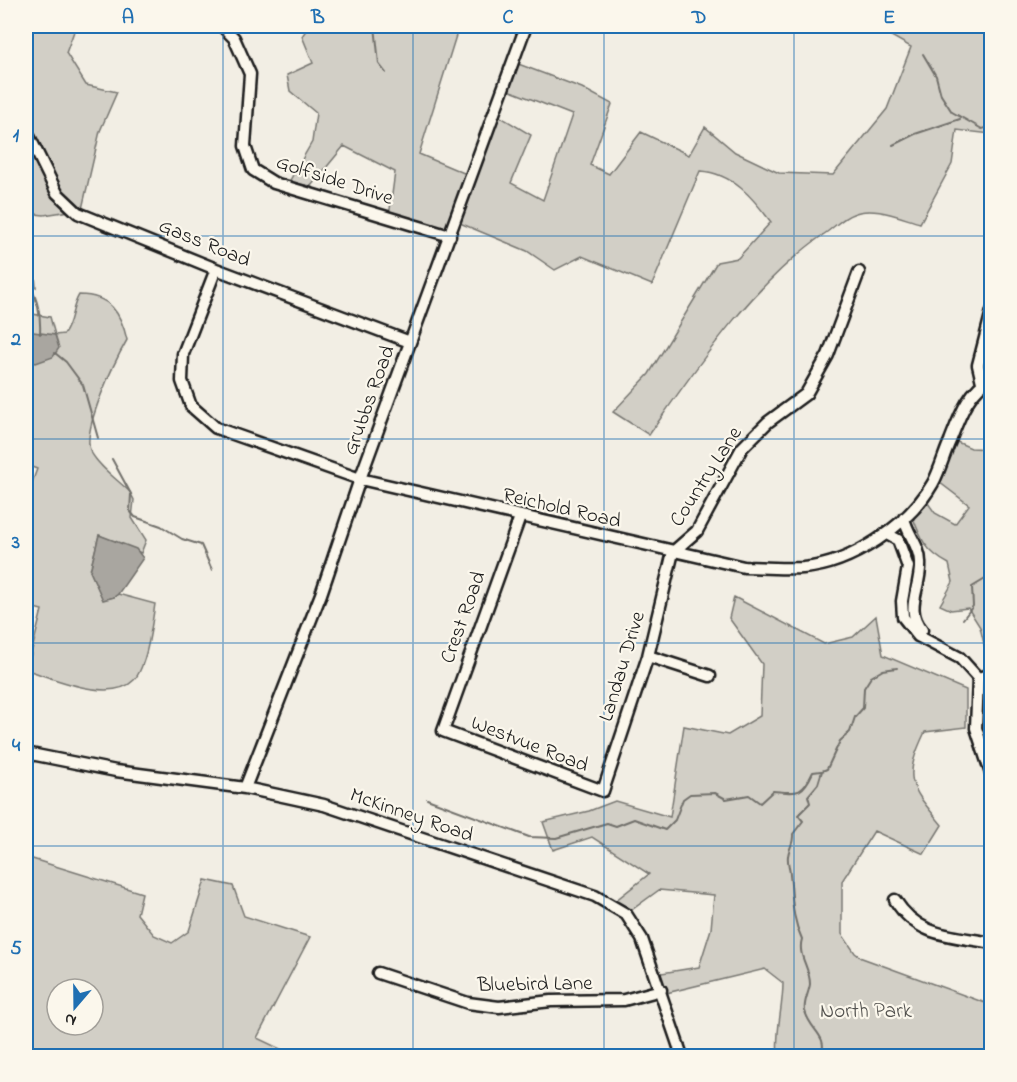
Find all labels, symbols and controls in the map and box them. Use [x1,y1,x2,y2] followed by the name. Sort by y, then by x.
[122,4,134,33] text: A
[310,4,325,33] text: B
[503,4,514,33] text: C
[691,4,706,33] text: D
[883,4,895,33] text: E
[13,122,20,151] text: 1
[272,148,397,214] street label: Golfside Drive
[154,212,255,276] street label: Gass Road
[10,326,21,355] text: 2
[336,341,404,460] street label: Grubbs Road
[663,421,752,534] street label: Country Lane
[499,481,624,537] street label: Reichold Road
[11,529,20,558] text: 3
[433,567,494,668] street label: Crest Road
[592,607,654,725] street label: Landau Drive
[466,709,593,781] street label: Westvue Road
[12,732,21,761] text: 4
[345,781,477,853] street label: McKinney Road
[10,935,22,964] text: 5
[476,969,593,1001] street label: Bluebird Lane
[45,977,105,1037] north arrow
[820,997,913,1027] park label: North Park
[61,1006,80,1032] text: N

